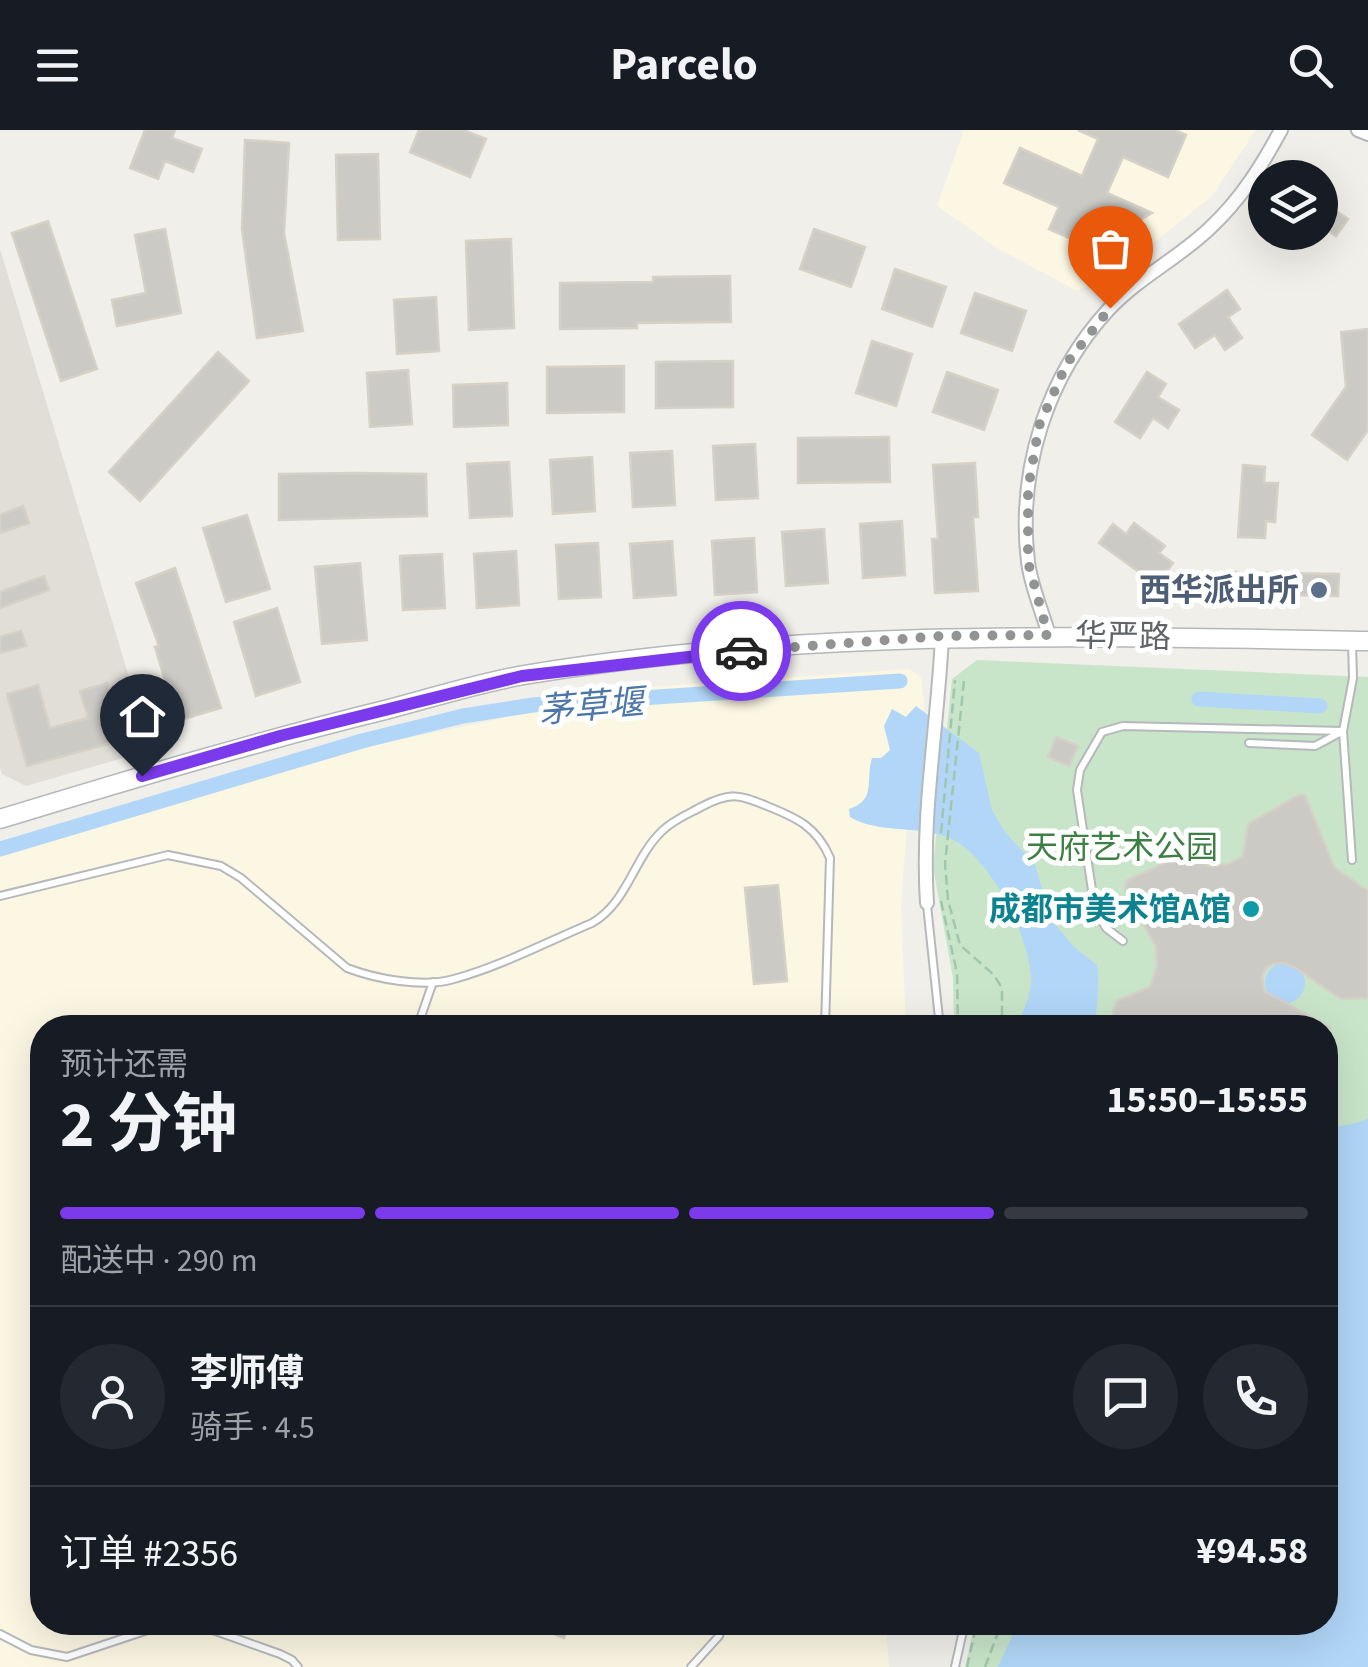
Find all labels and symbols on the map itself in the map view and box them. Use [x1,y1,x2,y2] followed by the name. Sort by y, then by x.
[1068,206,1153,309] pin
[1139,568,1299,614] place label: 西华派出所
[1308,579,1330,601] marker: 西华派出所
[691,601,791,701] courier
[1075,613,1171,661] street label: 华严路
[100,674,185,777] pin
[537,677,651,736] water label: 茅草堰
[1026,825,1218,871] park label: 天府艺术公园
[989,887,1231,933] place label: 成都市美术馆A馆
[1240,898,1262,920] marker: 成都市美术馆A馆

